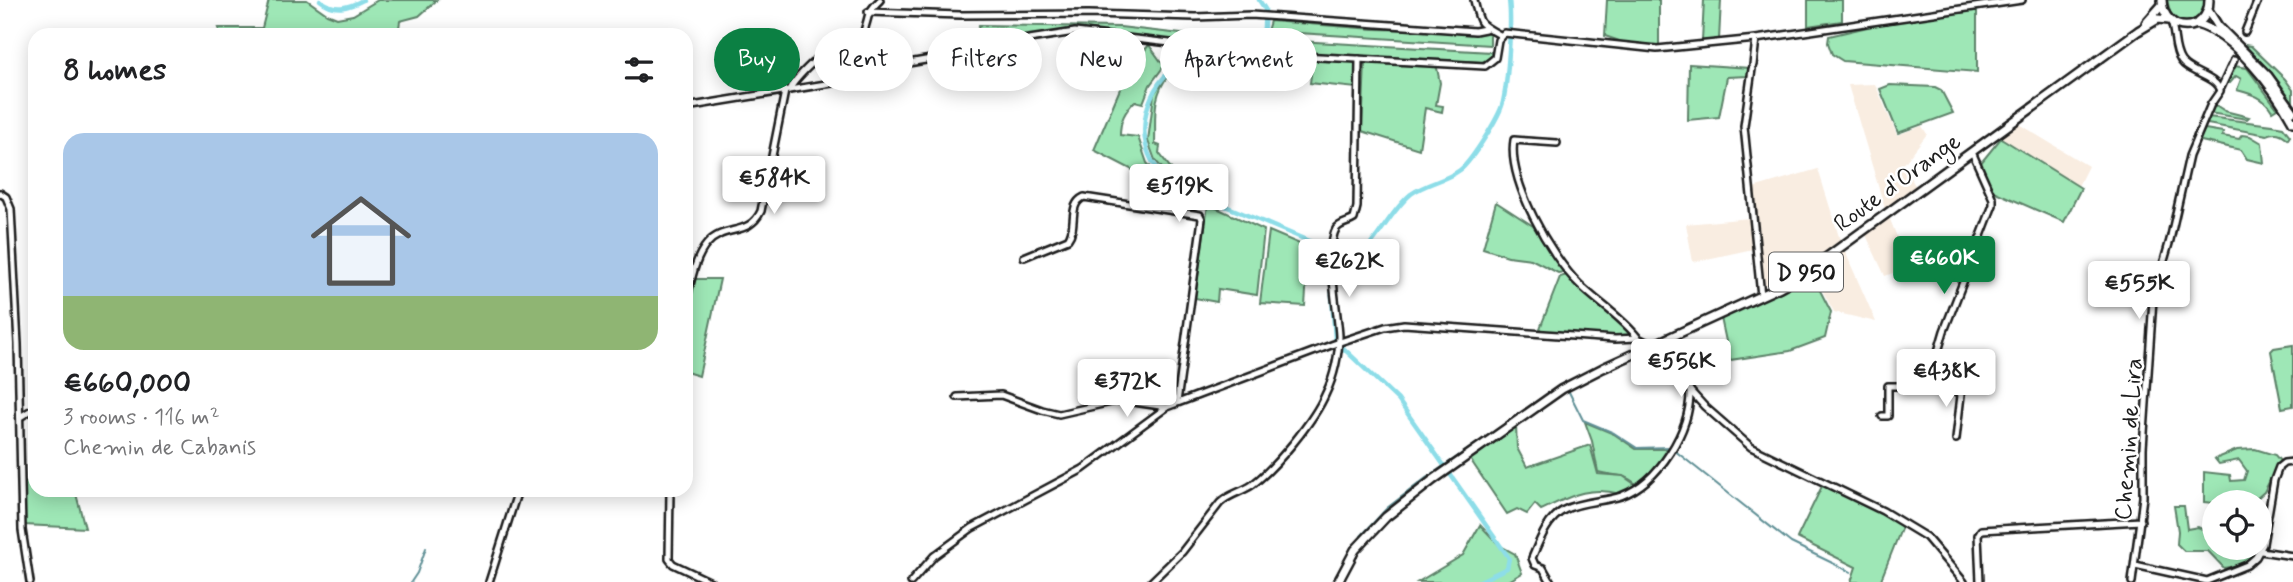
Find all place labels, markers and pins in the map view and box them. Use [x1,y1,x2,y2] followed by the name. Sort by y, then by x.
[725,156,823,216] pin: €584K
[1130,164,1228,224] pin: €519K
[1895,236,1993,296] pin: €660K
[1300,240,1398,299] pin: €262K
[2090,262,2188,321] pin: €555K
[1632,340,1730,399] pin: €556K
[1897,350,1995,409] pin: €438K
[1078,360,1176,419] pin: €372K

